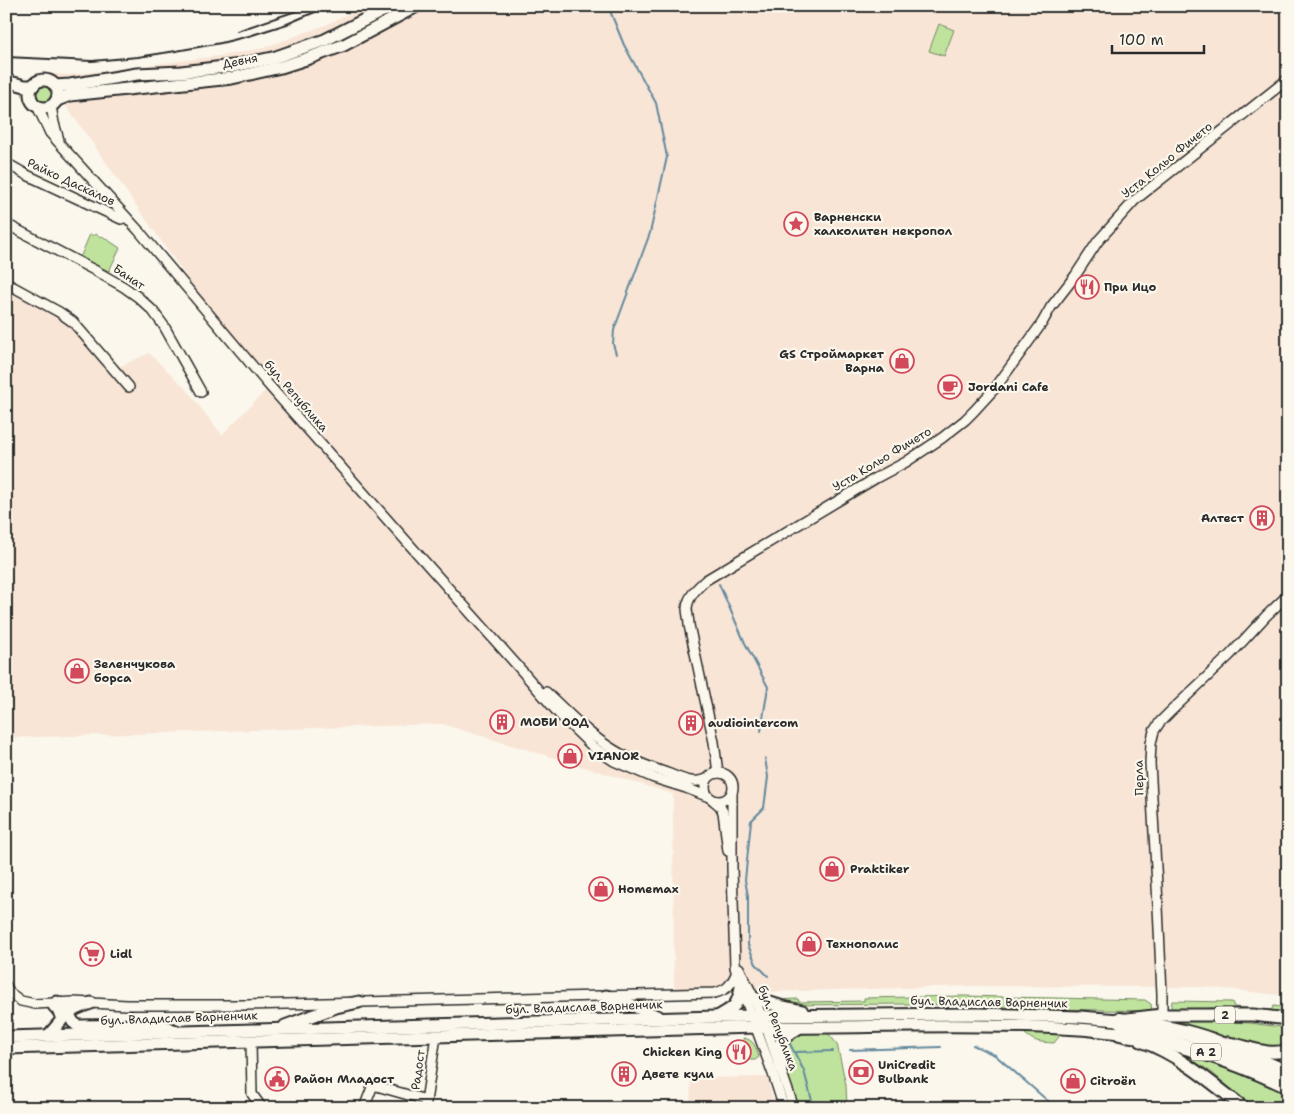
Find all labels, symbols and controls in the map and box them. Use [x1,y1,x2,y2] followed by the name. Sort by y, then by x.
[1112,22,1204,54] scale bar
[1119,30,1164,50] text: 100 m
[221,50,259,72] street label: Девня
[1118,118,1216,202] street label: Уста Кольо Фичето
[24,155,118,209] street label: Райко Даскалов
[814,209,953,239] place label: Варненски халколитен некропол
[783,211,809,237] place icon: Варненски халколитен некропол
[110,261,149,294] street label: Банат
[1074,274,1100,300] restaurant icon: При Ицо
[1104,279,1157,295] place label: При Ицо
[779,346,885,376] place label: GS Строймаркет Варна
[889,348,915,374] shop icon: GS Строймаркет Варна
[260,357,332,436] street label: бул. Република
[937,374,963,400] cafe icon: Jordani Cafe
[968,379,1049,395] place label: Jordani Cafe
[830,423,934,495] street label: Уста Кольо Фичето
[1249,505,1275,531] building icon: Алтест
[1201,510,1245,526] place label: Алтест
[94,656,176,686] place label: Зеленчукова борса
[64,658,90,684] shop icon: Зеленчукова борса
[489,709,515,735] building icon: МОБИ ООД
[678,710,704,736] building icon: audiointercom
[520,714,589,730] place label: МОБИ ООД
[708,715,798,731] place label: audiointercom
[557,743,583,769] shop icon: VIANOR
[588,748,639,764] place label: VIANOR
[1130,759,1148,796] street label: Перла
[819,856,845,882] shop icon: Praktiker
[850,861,910,877] place label: Praktiker
[588,876,614,902] shop icon: Homemax
[618,881,679,897] place label: Homemax
[796,931,822,957] shop icon: Технополис
[826,936,899,952] place label: Технополис
[79,941,105,967] supermarket icon: Lidl
[110,946,132,962] place label: Lidl
[754,983,802,1074] street label: бул. Република
[910,993,1069,1011] street label: бул. Владислав Варненчик
[505,996,664,1018] street label: бул. Владислав Варненчик
[1215,1006,1235,1024] road number: 2
[100,1007,259,1029] street label: бул. Владислав Варненчик
[726,1039,752,1065] restaurant icon: Chicken King
[643,1044,722,1060] place label: Chicken King
[1191,1044,1221,1060] road number: A 2
[407,1048,429,1091] street label: Радост
[878,1057,936,1087] place label: UniCredit Bulbank
[848,1059,874,1085] bank icon: UniCredit Bulbank
[611,1061,637,1087] building icon: Двете кули
[264,1066,290,1092] public building icon: Район Младост
[642,1066,714,1082] place label: Двете кули
[1060,1068,1086,1094] shop icon: Citroën
[294,1071,395,1087] place label: Район Младост
[1090,1073,1136,1089] place label: Citroën

